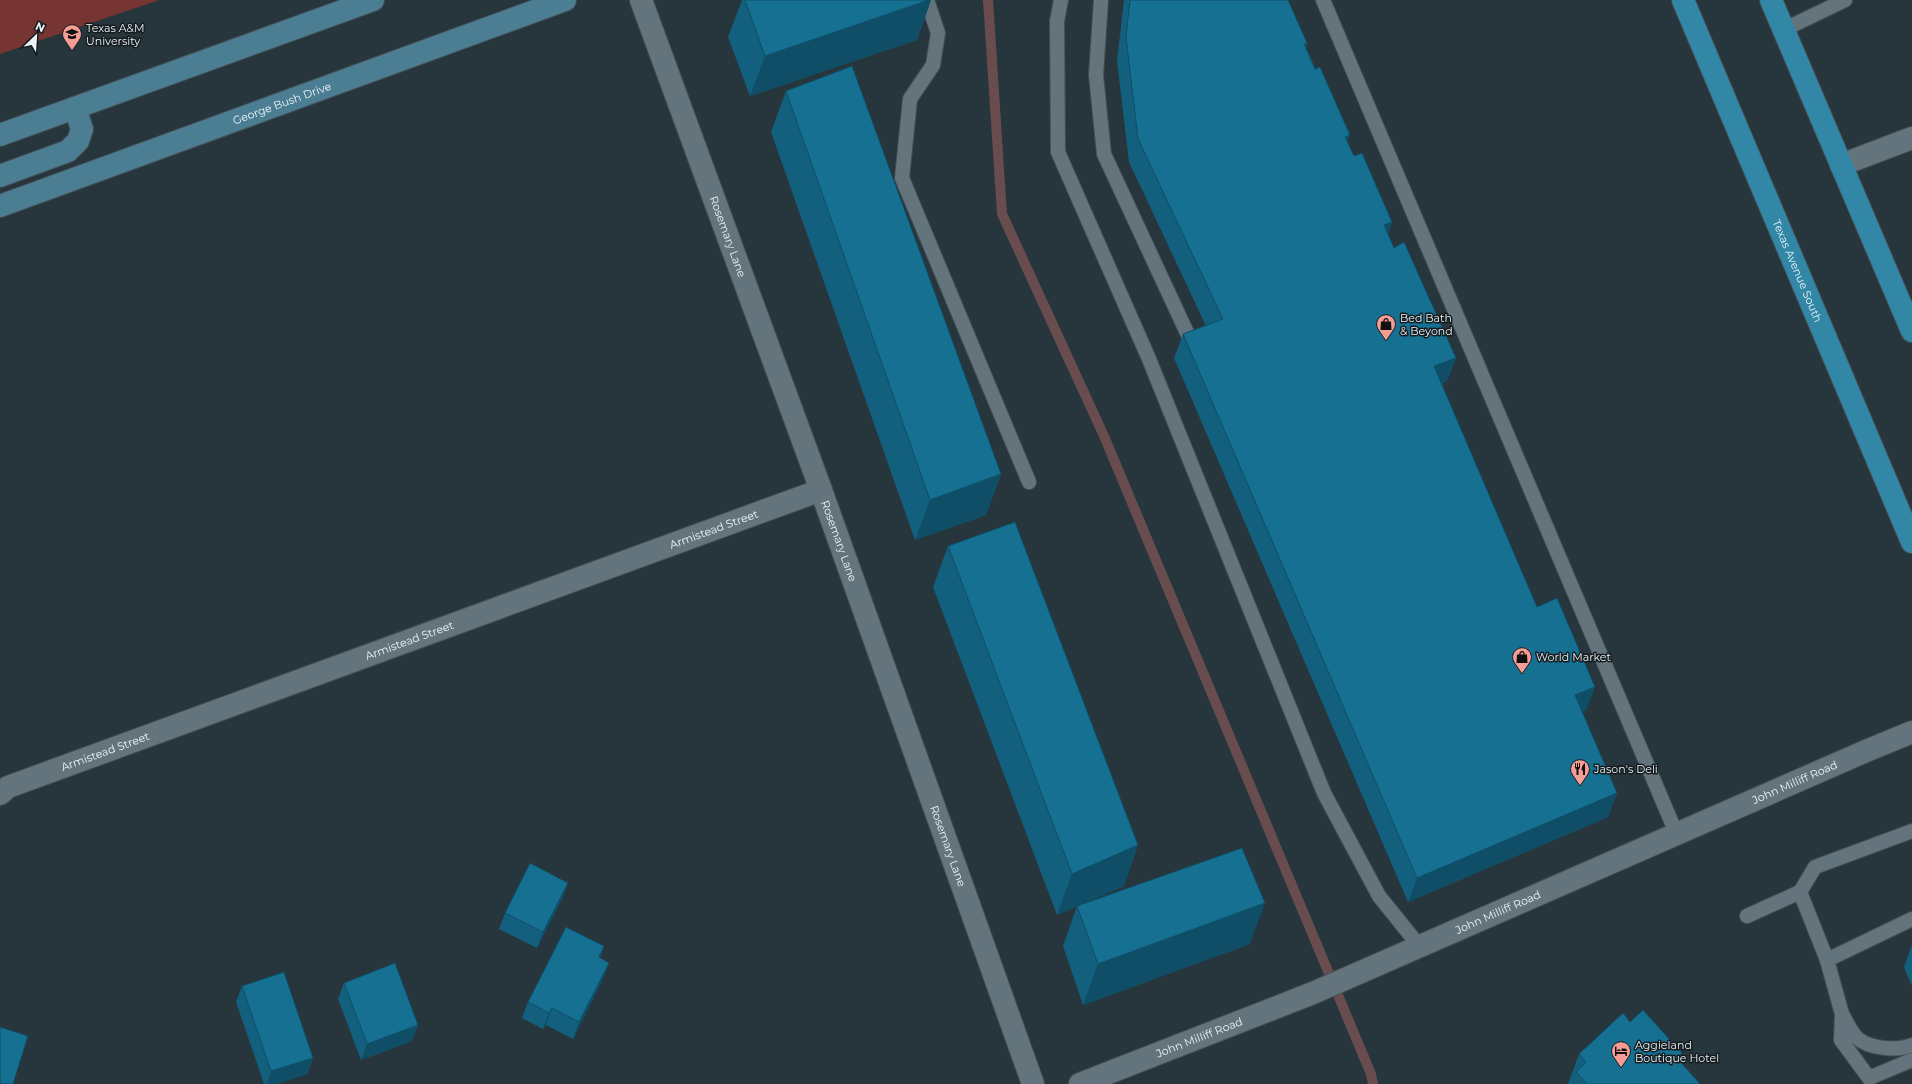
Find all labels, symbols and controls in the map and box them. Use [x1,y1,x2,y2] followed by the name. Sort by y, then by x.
[16,16,56,56] north arrow
[33,19,47,35] text: N
[86,21,144,48] place label: Texas A&M University
[61,23,83,51] school or university icon: Texas A&M University
[231,79,333,128] street label: George Bush Drive
[707,194,749,279] street label: Rosemary Lane
[1770,217,1825,324] street label: Texas Avenue South
[1400,311,1453,338] place label: Bed Bath & Beyond
[1375,313,1397,341] shop icon: Bed Bath & Beyond
[818,498,860,584] street label: Rosemary Lane
[668,506,760,552] street label: Armistead Street
[363,618,456,663] street label: Armistead Street
[1511,646,1533,674] shop icon: World Market
[1536,650,1611,664] place label: World Market
[59,729,152,774] street label: Armistead Street
[1749,757,1840,807] street label: John Milliff Road
[1569,758,1591,786] restaurant icon: Jason's Deli
[1593,762,1658,776] place label: Jason's Deli
[927,803,969,889] street label: Rosemary Lane
[1452,887,1543,937] street label: John Milliff Road
[1153,1014,1245,1061] street label: John Milliff Road
[1635,1038,1719,1065] place label: Aggieland Boutique Hotel
[1610,1040,1632,1068] hotel icon: Aggieland Boutique Hotel

